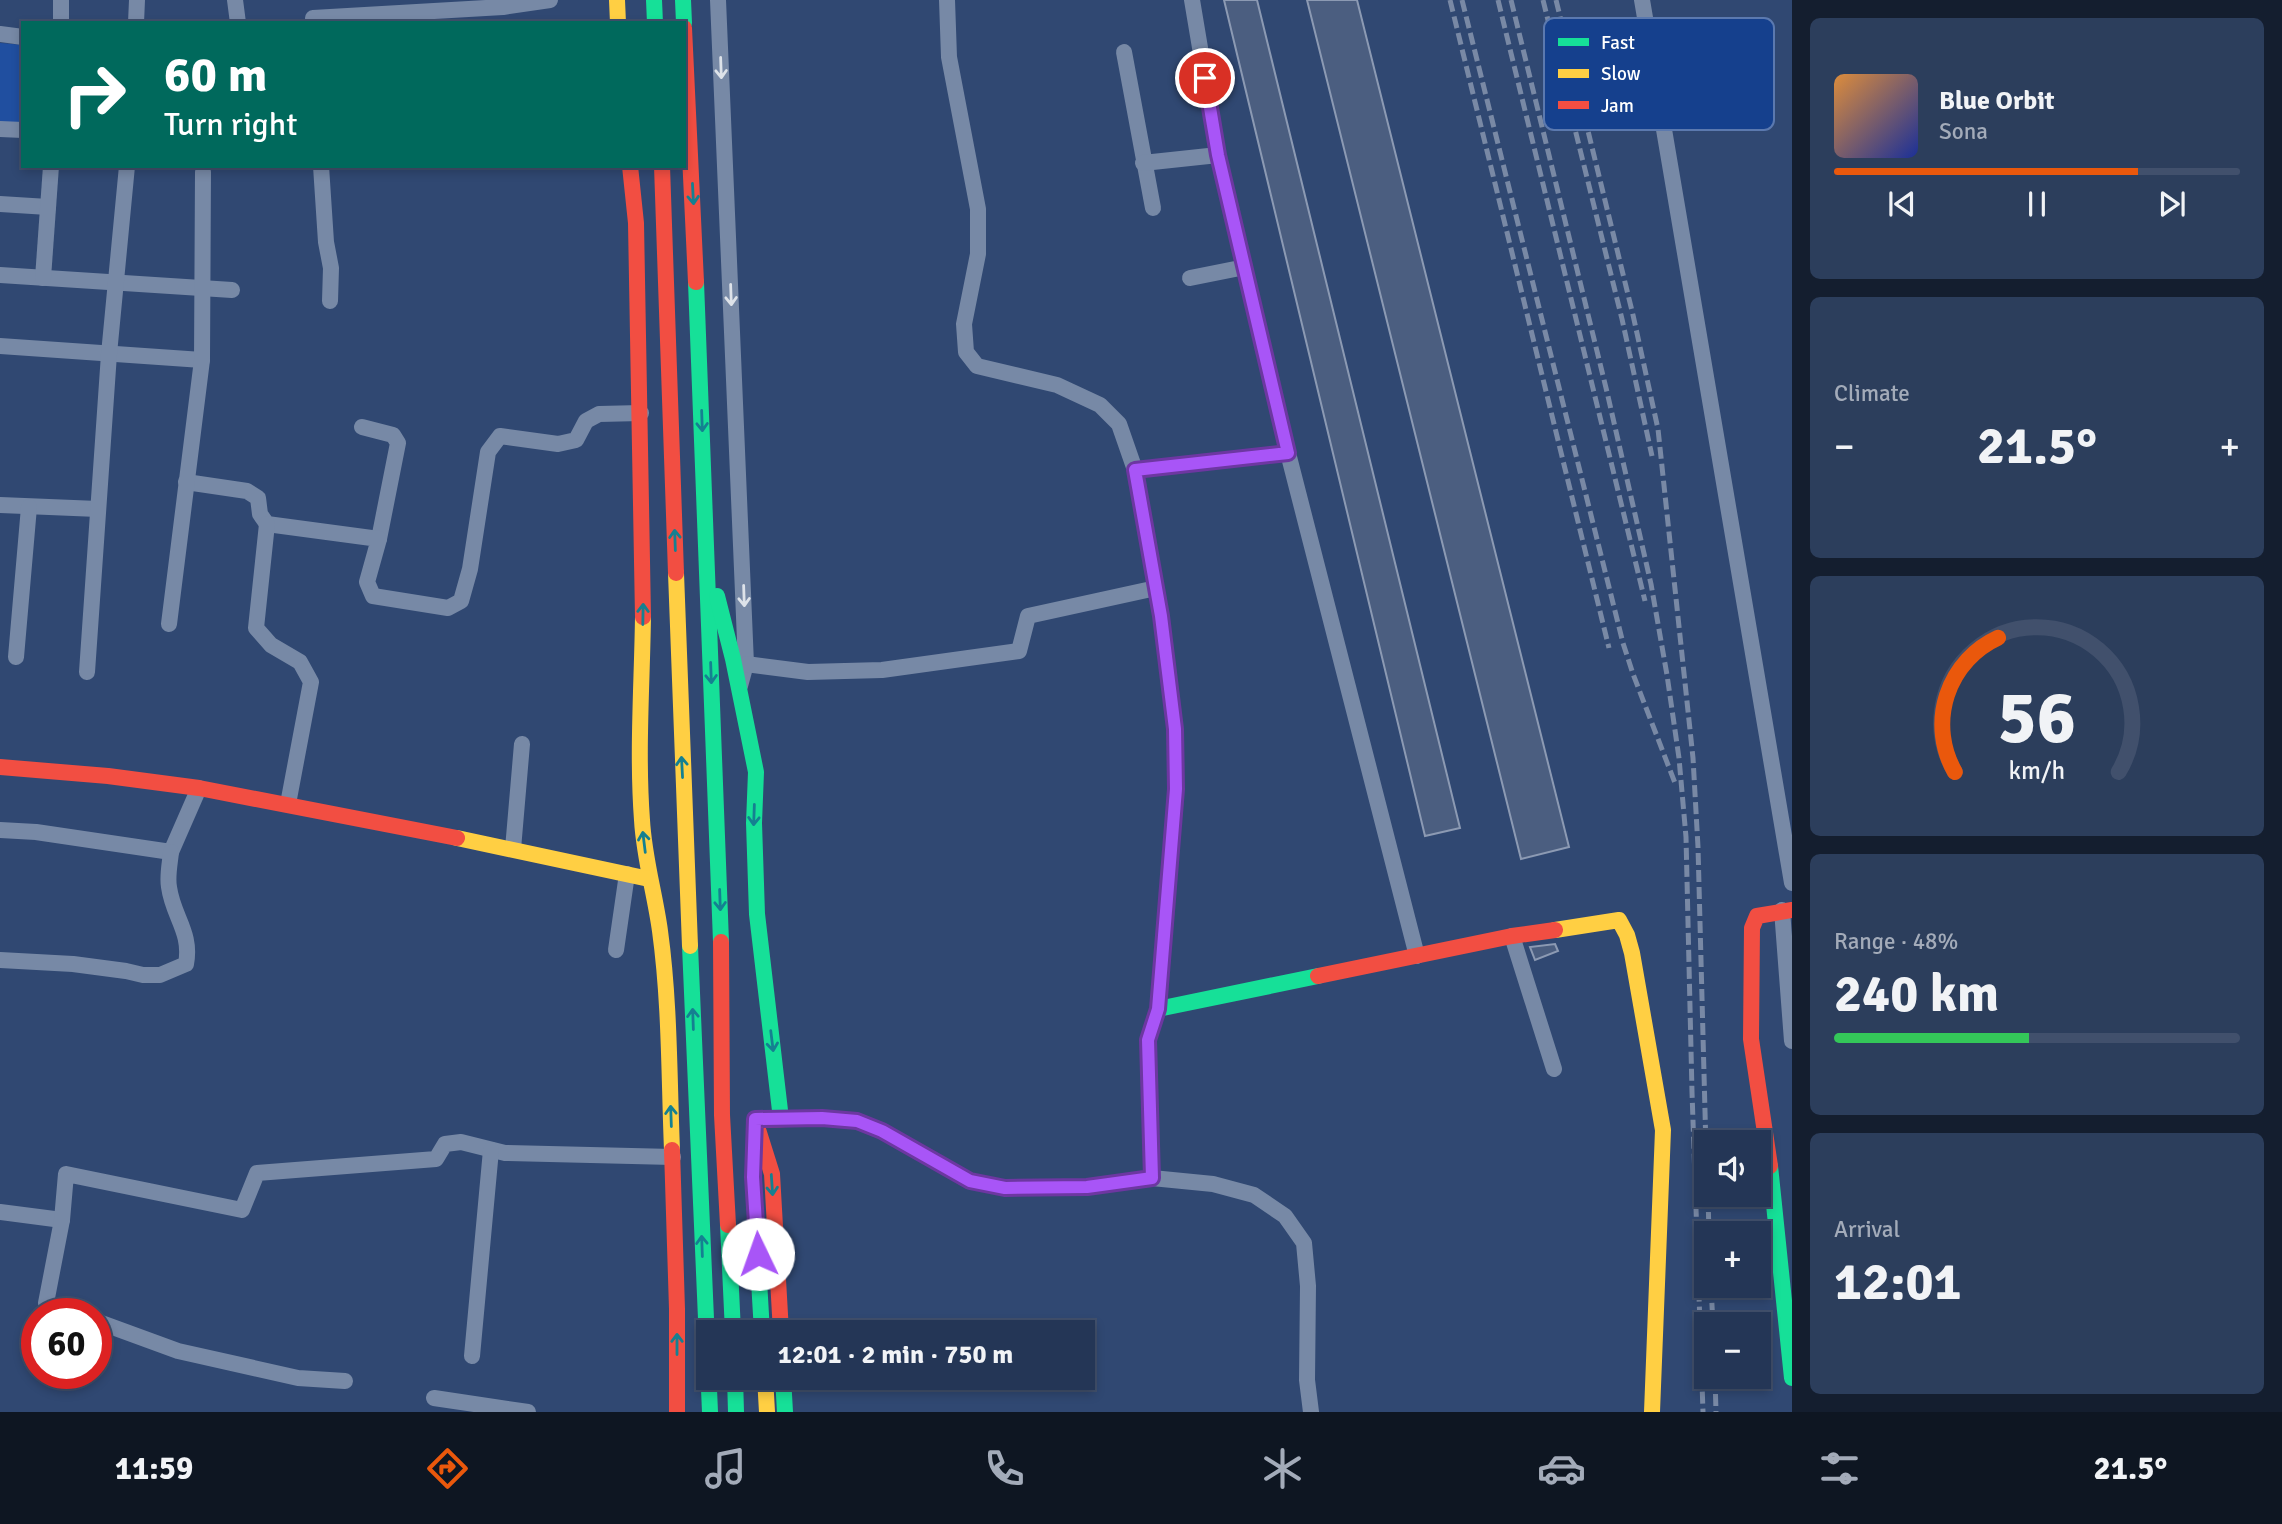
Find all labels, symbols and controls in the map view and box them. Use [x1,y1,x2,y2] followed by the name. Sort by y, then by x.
[1544,18,1774,130] legend
[1601,31,1635,55] text: Fast
[164,45,267,105] text: 60 m
[1175,48,1235,108] pin
[49,49,140,140] icon: right
[715,56,728,79] one-way arrow
[1186,59,1224,97] icon: arrive
[1601,62,1641,86] text: Slow
[1939,85,2055,117] text: Blue Orbit
[1601,94,1634,118] text: Jam
[164,105,297,144] text: Turn right
[1939,117,1988,146] text: Sona
[687,182,700,205] one-way arrow
[1883,185,1921,223] icon: previous
[2018,185,2056,223] icon: pause
[2153,185,2191,223] icon: next
[725,284,738,307] one-way arrow
[1834,379,1910,408] text: Climate
[695,409,708,432] one-way arrow
[1977,414,2097,478] text: 21.5°
[1834,423,1855,470] text: −
[2219,423,2240,470] text: +
[668,528,681,551] one-way arrow
[737,584,750,607] one-way arrow
[636,603,650,626] one-way arrow
[705,661,718,684] one-way arrow
[1998,674,2076,763] text: 56
[2009,755,2065,786] text: km/h
[676,756,689,779] one-way arrow
[748,803,761,826] one-way arrow
[638,831,651,853] one-way arrow
[713,889,726,912] one-way arrow
[1834,927,1958,956] text: Range · 48%
[1834,962,1999,1026] text: 240 km
[687,1007,700,1030] one-way arrow
[766,1029,779,1052] one-way arrow
[665,1105,678,1128] one-way arrow
[1694,1130,1771,1389] map controls
[1694,1130,1771,1207] button: sound
[766,1173,779,1196] one-way arrow
[1834,1215,1900,1244] text: Arrival
[721,1217,795,1291] position arrow
[1694,1221,1771,1298] button: +
[696,1235,709,1258] one-way arrow
[1834,1250,1962,1314] text: 12:01
[21,1298,112,1389] speed limit sign: 60
[1694,1312,1771,1389] button: −
[670,1333,684,1356] one-way arrow
[778,1339,1013,1371] text: 12:01 · 2 min · 750 m
[423,1444,472,1493] icon: directions
[701,1444,750,1493] icon: music
[980,1444,1029,1493] icon: phone
[1258,1444,1307,1493] icon: climate
[1537,1444,1586,1493] icon: car
[1815,1444,1864,1493] icon: filters
[115,1449,193,1488] text: 11:59
[2093,1449,2167,1488] text: 21.5°

